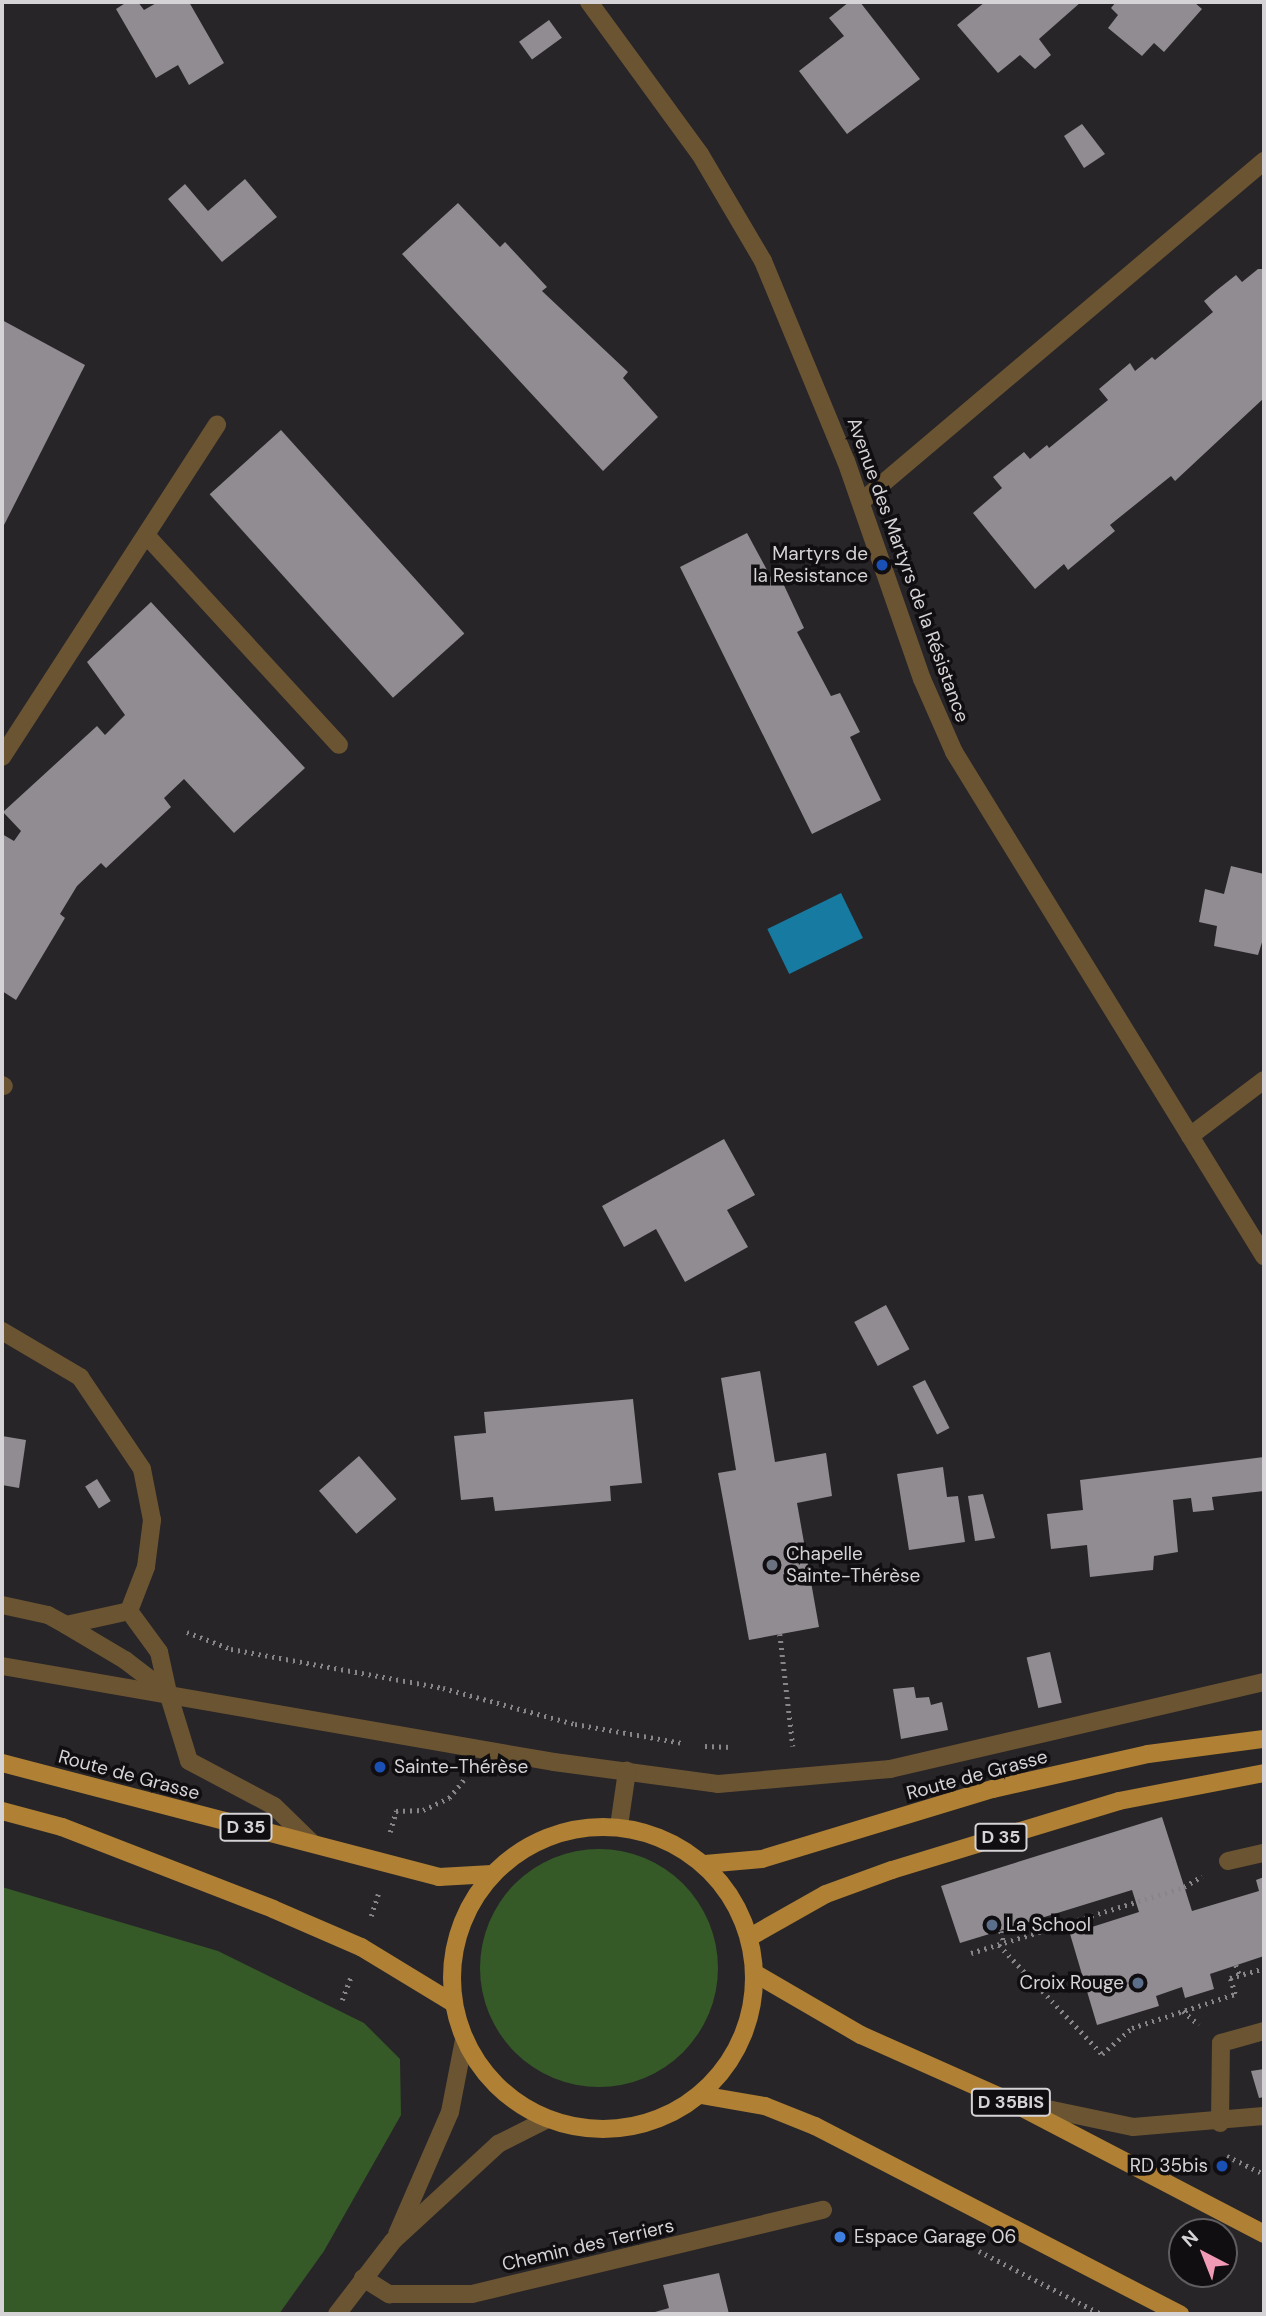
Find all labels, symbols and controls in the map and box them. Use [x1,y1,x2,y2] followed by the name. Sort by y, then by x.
[842,415,974,725] street label: Avenue des Martyrs de la Résistance
[753,543,868,587] place label: Martyrs de la Resistance
[874,557,890,573] marker: Martyrs de la Resistance
[786,1543,920,1587] place label: Chapelle Sainte-Thérèse
[764,1557,780,1573] marker: Chapelle Sainte-Thérèse
[56,1745,202,1805] street label: Route de Grasse
[904,1745,1050,1805] street label: Route de Grasse
[394,1756,528,1778] place label: Sainte-Thérèse
[372,1759,388,1775] marker: Sainte-Thérèse
[218,1812,274,1842] road number: D 35
[973,1823,1029,1852] road number: D 35
[1006,1914,1091,1936] place label: La School
[984,1917,1000,1933] marker: La School
[1020,1972,1124,1994] place label: Croix Rouge
[1130,1975,1146,1991] marker: Croix Rouge
[971,2088,1051,2116] road number: D 35BIS
[1130,2155,1208,2177] place label: RD 35bis
[1214,2158,1230,2174] marker: RD 35bis
[500,2214,676,2276] street label: Chemin des Terriers
[1168,2218,1238,2288] north arrow
[1176,2225,1203,2252] text: N
[854,2226,1016,2248] place label: Espace Garage 06
[832,2229,848,2245] marker: Espace Garage 06

